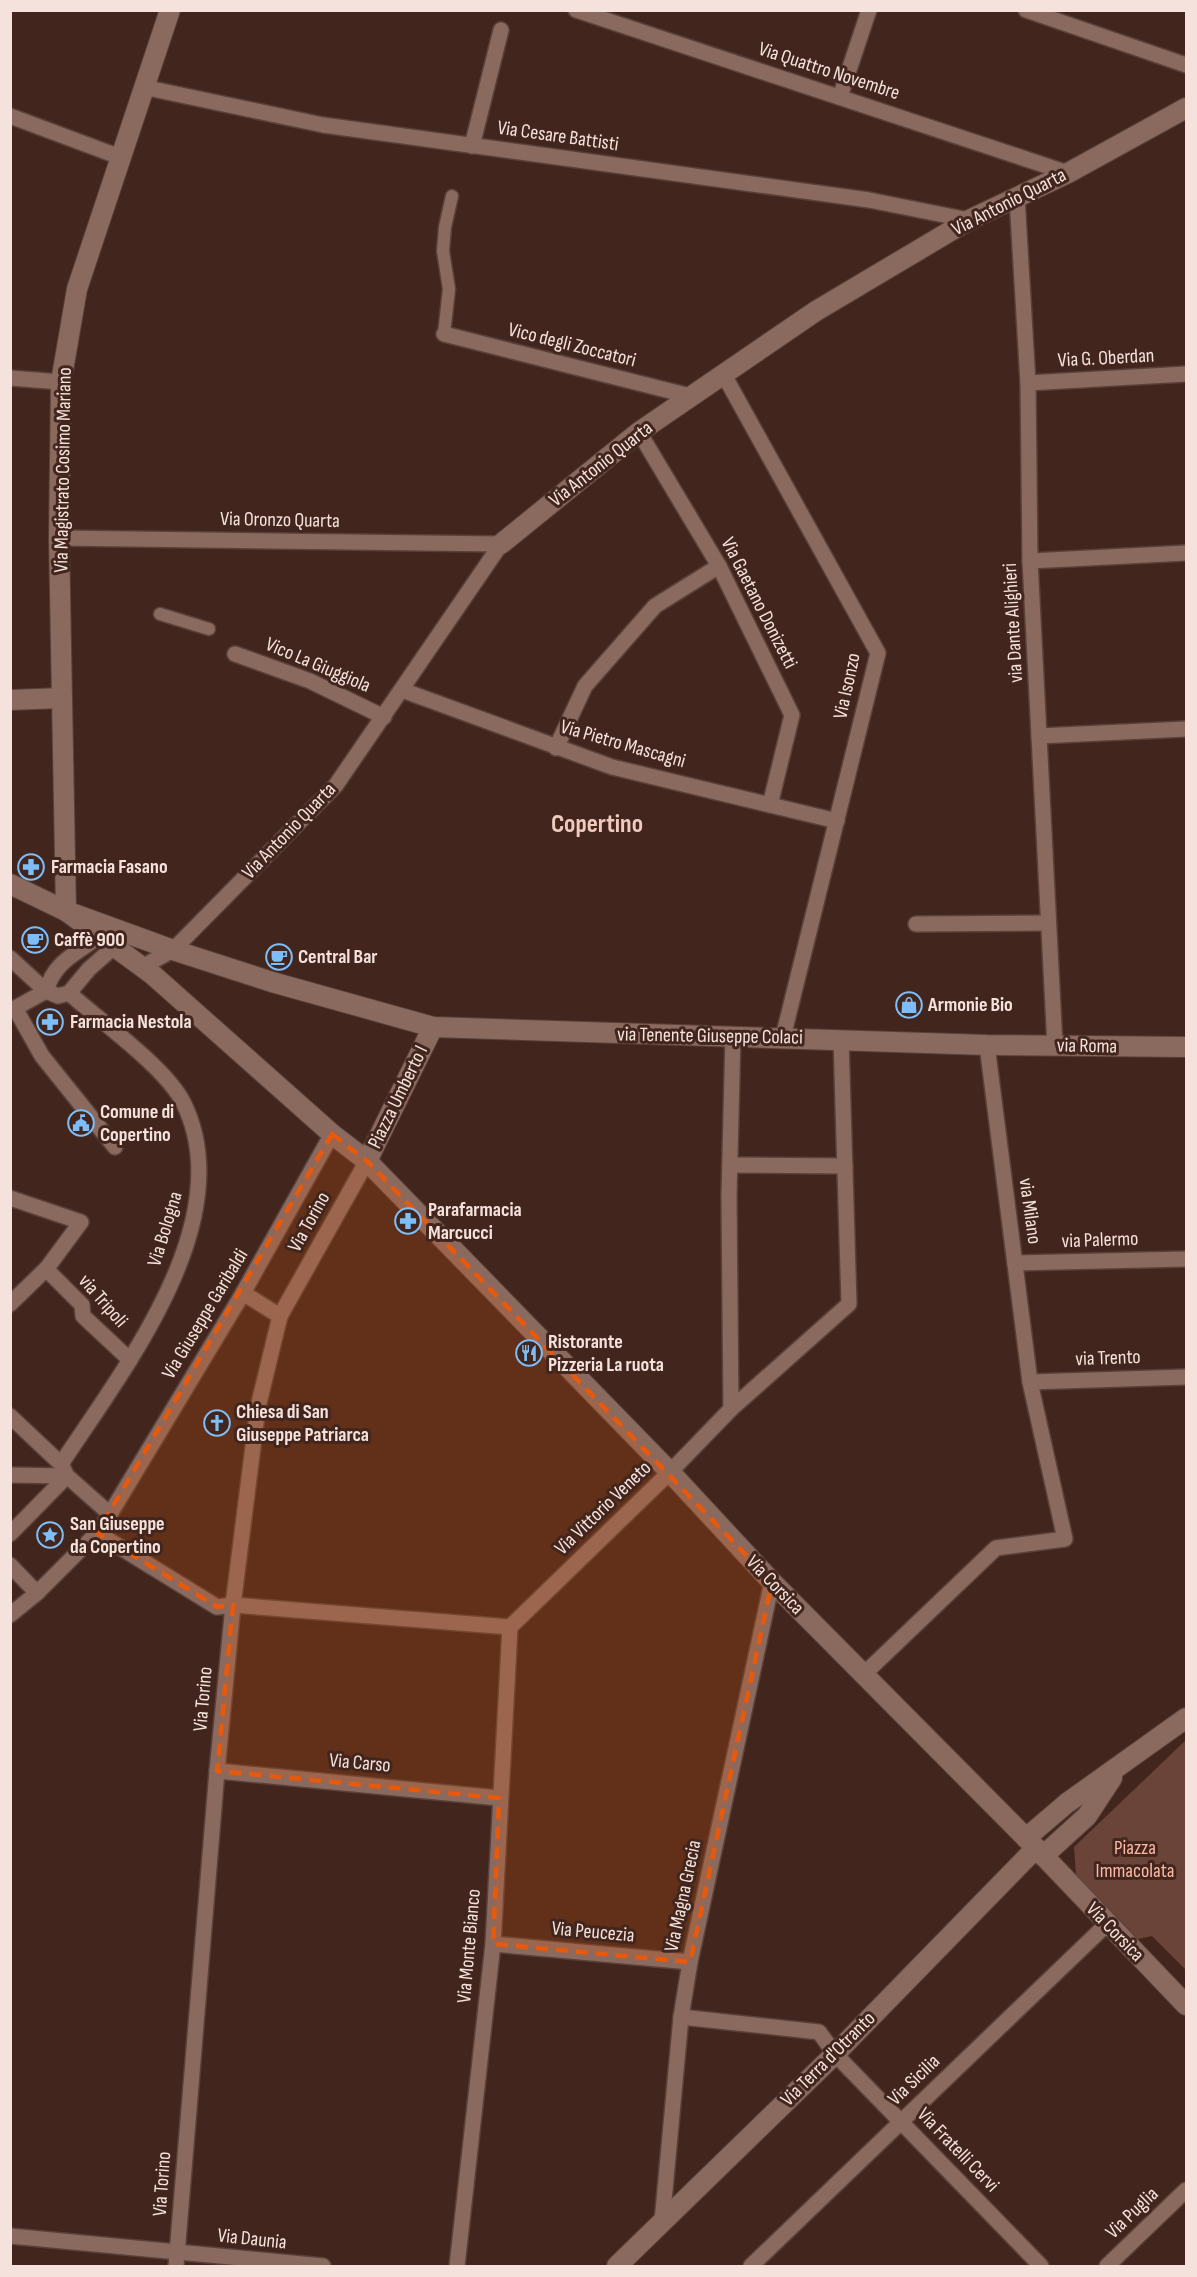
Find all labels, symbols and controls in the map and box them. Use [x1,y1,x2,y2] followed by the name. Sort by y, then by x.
[755,37,903,105] street label: Via Quattro Novembre
[496,116,620,156] street label: Via Cesare Battisti
[948,163,1070,241] street label: Via Antonio Quarta
[506,318,638,372] street label: Vico degli Zoccatori
[1057,343,1155,373] street label: Via G. Oberdan
[49,367,77,573] street label: Via Magistrato Cosimo Mariano
[544,416,658,512] street label: Via Antonio Quarta
[220,507,340,533] street label: Via Oronzo Quarta
[716,533,802,673] street label: Via Gaetano Donizetti
[998,562,1028,684] street label: via Dante Alighieri
[262,632,374,698] street label: Vico La Giuggiola
[828,651,866,721] street label: Via Isonzo
[558,715,688,773] street label: Via Pietro Mascagni
[237,778,341,884] street label: Via Antonio Quarta
[551,809,643,840] district label: Copertino
[16,852,46,882] pharmacy icon: Farmacia Fasano
[51,855,168,879] place label: Farmacia Fasano
[20,925,50,955] cafe icon: Caffè 900
[54,928,125,952] place label: Caffè 900
[264,942,294,972] cafe icon: Central Bar
[298,945,378,969] place label: Central Bar
[894,990,924,1020] shop icon: Armonie Bio
[927,993,1013,1017] place label: Armonie Bio
[35,1007,65,1037] pharmacy icon: Farmacia Nestola
[70,1010,192,1034] place label: Farmacia Nestola
[617,1022,803,1050] street label: via Tenente Giuseppe Colaci
[1057,1033,1117,1059] street label: via Roma
[363,1042,433,1152] street label: Piazza Umberto I
[100,1100,174,1147] place label: Comune di Copertino
[66,1108,96,1138] public building icon: Comune di Copertino
[1014,1177,1046,1245] street label: via Milano
[283,1188,335,1256] street label: Via Torino
[142,1189,188,1269] street label: Via Bologna
[428,1198,522,1245] place label: Parafarmacia Marcucci
[393,1206,423,1236] pharmacy icon: Parafarmacia Marcucci
[1061,1227,1139,1253] street label: via Palermo
[157,1245,253,1383] street label: Via Giuseppe Garibaldi
[73,1269,133,1333] street label: via Tripoli
[548,1330,664,1377] place label: Ristorante Pizzeria La ruota
[514,1338,544,1368] restaurant icon: Ristorante Pizzeria La ruota
[1075,1345,1141,1371] street label: via Trento
[236,1400,369,1447] place label: Chiesa di San Giuseppe Patriarca
[202,1408,232,1438] church icon: Chiesa di San Giuseppe Patriarca
[550,1456,656,1560] street label: Via Vittorio Veneto
[70,1512,165,1559] place label: San Giuseppe da Copertino
[35,1520,65,1550] place icon: San Giuseppe da Copertino
[741,1550,809,1620] street label: Via Corsica
[188,1666,218,1732] street label: Via Torino
[328,1748,392,1778] street label: Via Carso
[1096,1836,1174,1883] park label: Piazza Immacolata
[659,1838,707,1954] street label: Via Magna Grecia
[452,1888,486,2004] street label: Via Monte Bianco
[1081,1897,1149,1967] street label: Via Corsica
[551,1916,635,1948] street label: Via Peucezia
[776,2007,880,2111] street label: Via Terra d'Otranto
[883,2049,945,2111] street label: Via Sicilia
[912,2103,1004,2197] street label: Via Fratelli Cervi
[148,2151,176,2217] street label: Via Torino
[1101,2182,1163,2244] street label: Via Puglia
[216,2223,288,2255] street label: Via Daunia

